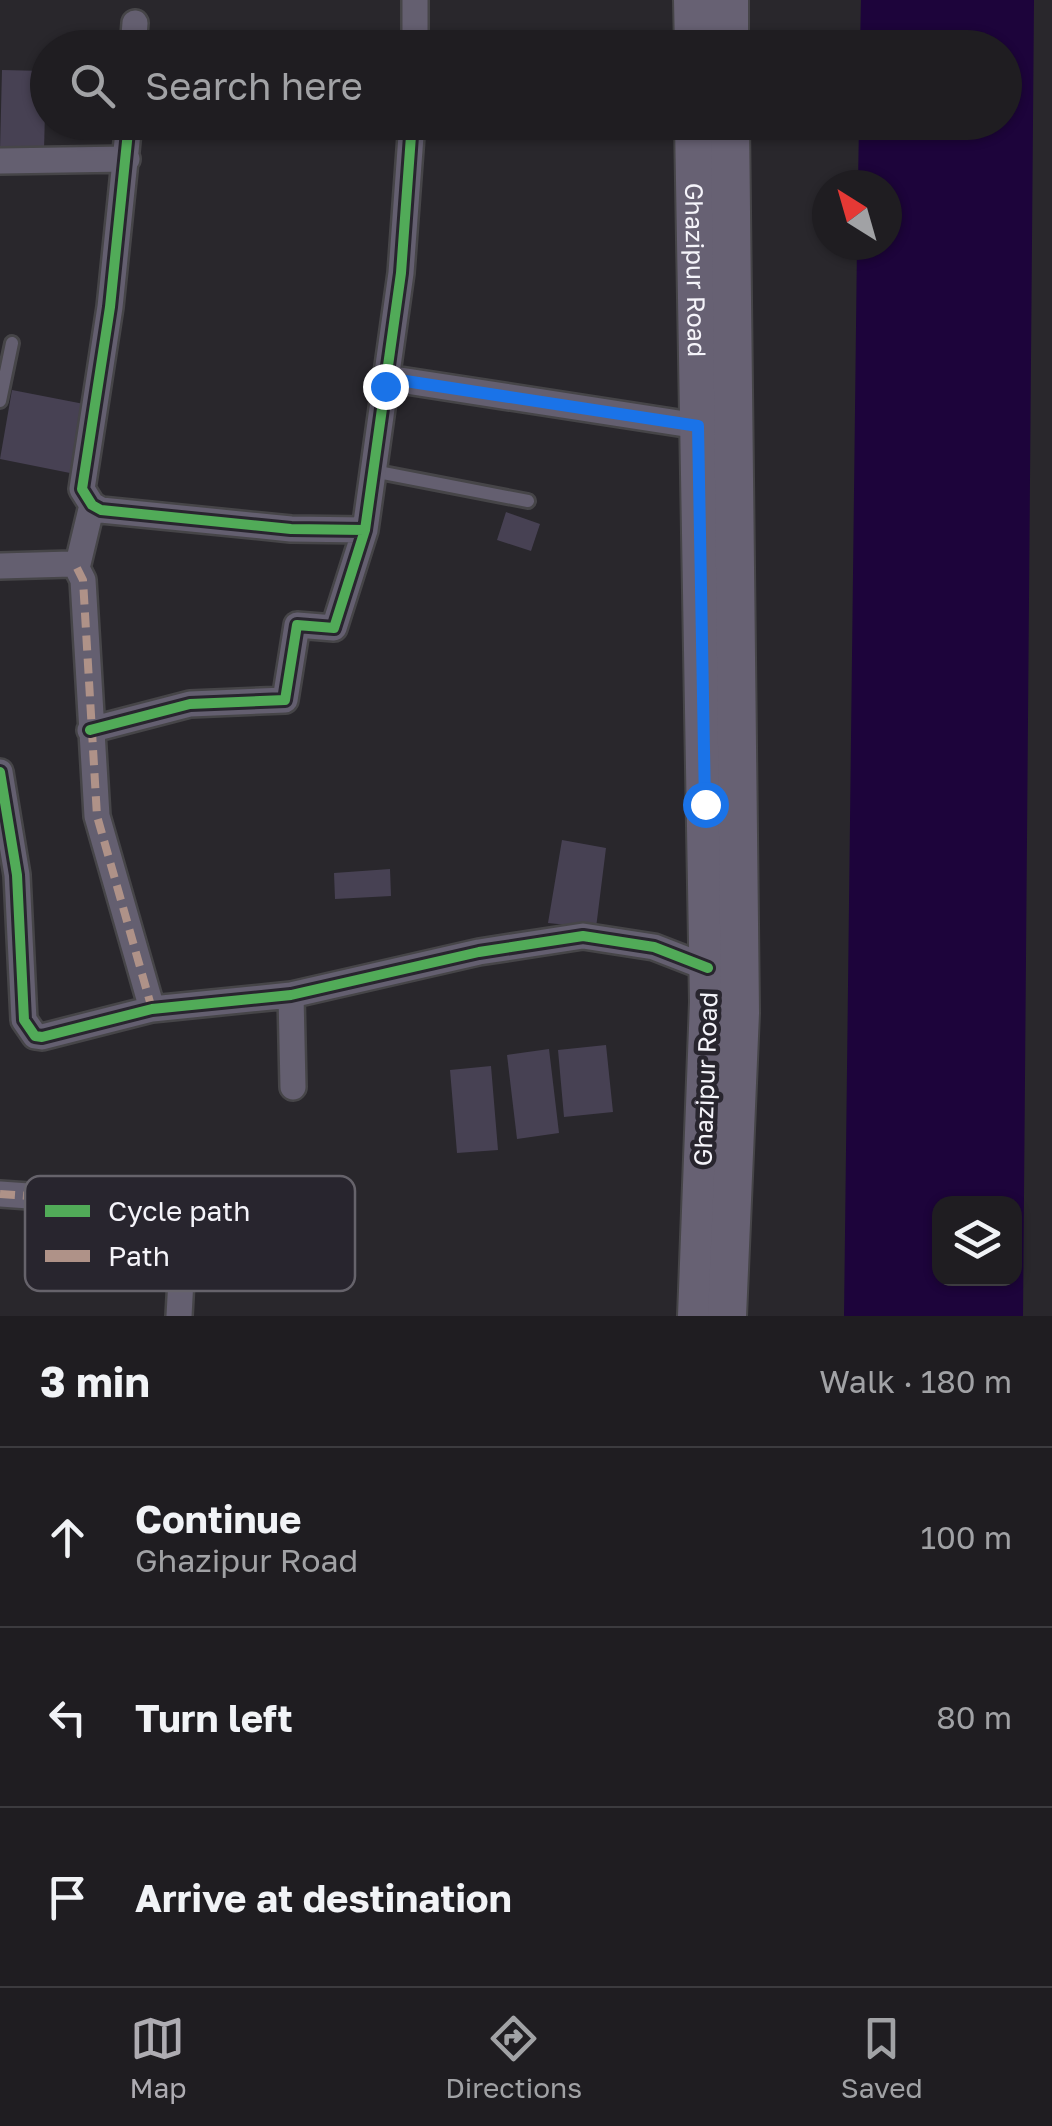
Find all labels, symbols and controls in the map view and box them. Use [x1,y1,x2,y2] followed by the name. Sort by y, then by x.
[30,30,1022,140] search box
[65,58,120,113] icon: search
[145,63,363,108] text: Search here
[812,170,902,260] north arrow
[680,182,714,357] street label: Ghazipur Road
[363,364,409,410] route end
[683,782,729,828] route start
[686,991,724,1167] street label: Ghazipur Road
[25,1176,355,1291] legend
[108,1194,251,1227] text: Cycle path
[932,1196,1022,1286] map controls
[932,1196,1022,1286] button: layers
[108,1239,170,1272] text: Path
[40,1356,150,1406] text: 3 min
[819,1362,1012,1400] text: Walk · 180 m
[135,1496,301,1541] text: Continue
[40,1510,95,1565] icon: ahead
[920,1518,1012,1556] text: 100 m
[135,1541,358,1579] text: Ghazipur Road
[40,1690,95,1745] icon: left
[135,1695,293,1740] text: Turn left
[936,1698,1012,1736] text: 80 m
[40,1870,95,1925] icon: arrive
[135,1875,512,1920] text: Arrive at destination
[129,2011,187,2104] tab: Map
[445,2011,582,2104] tab: Directions
[841,2011,923,2104] tab: Saved

